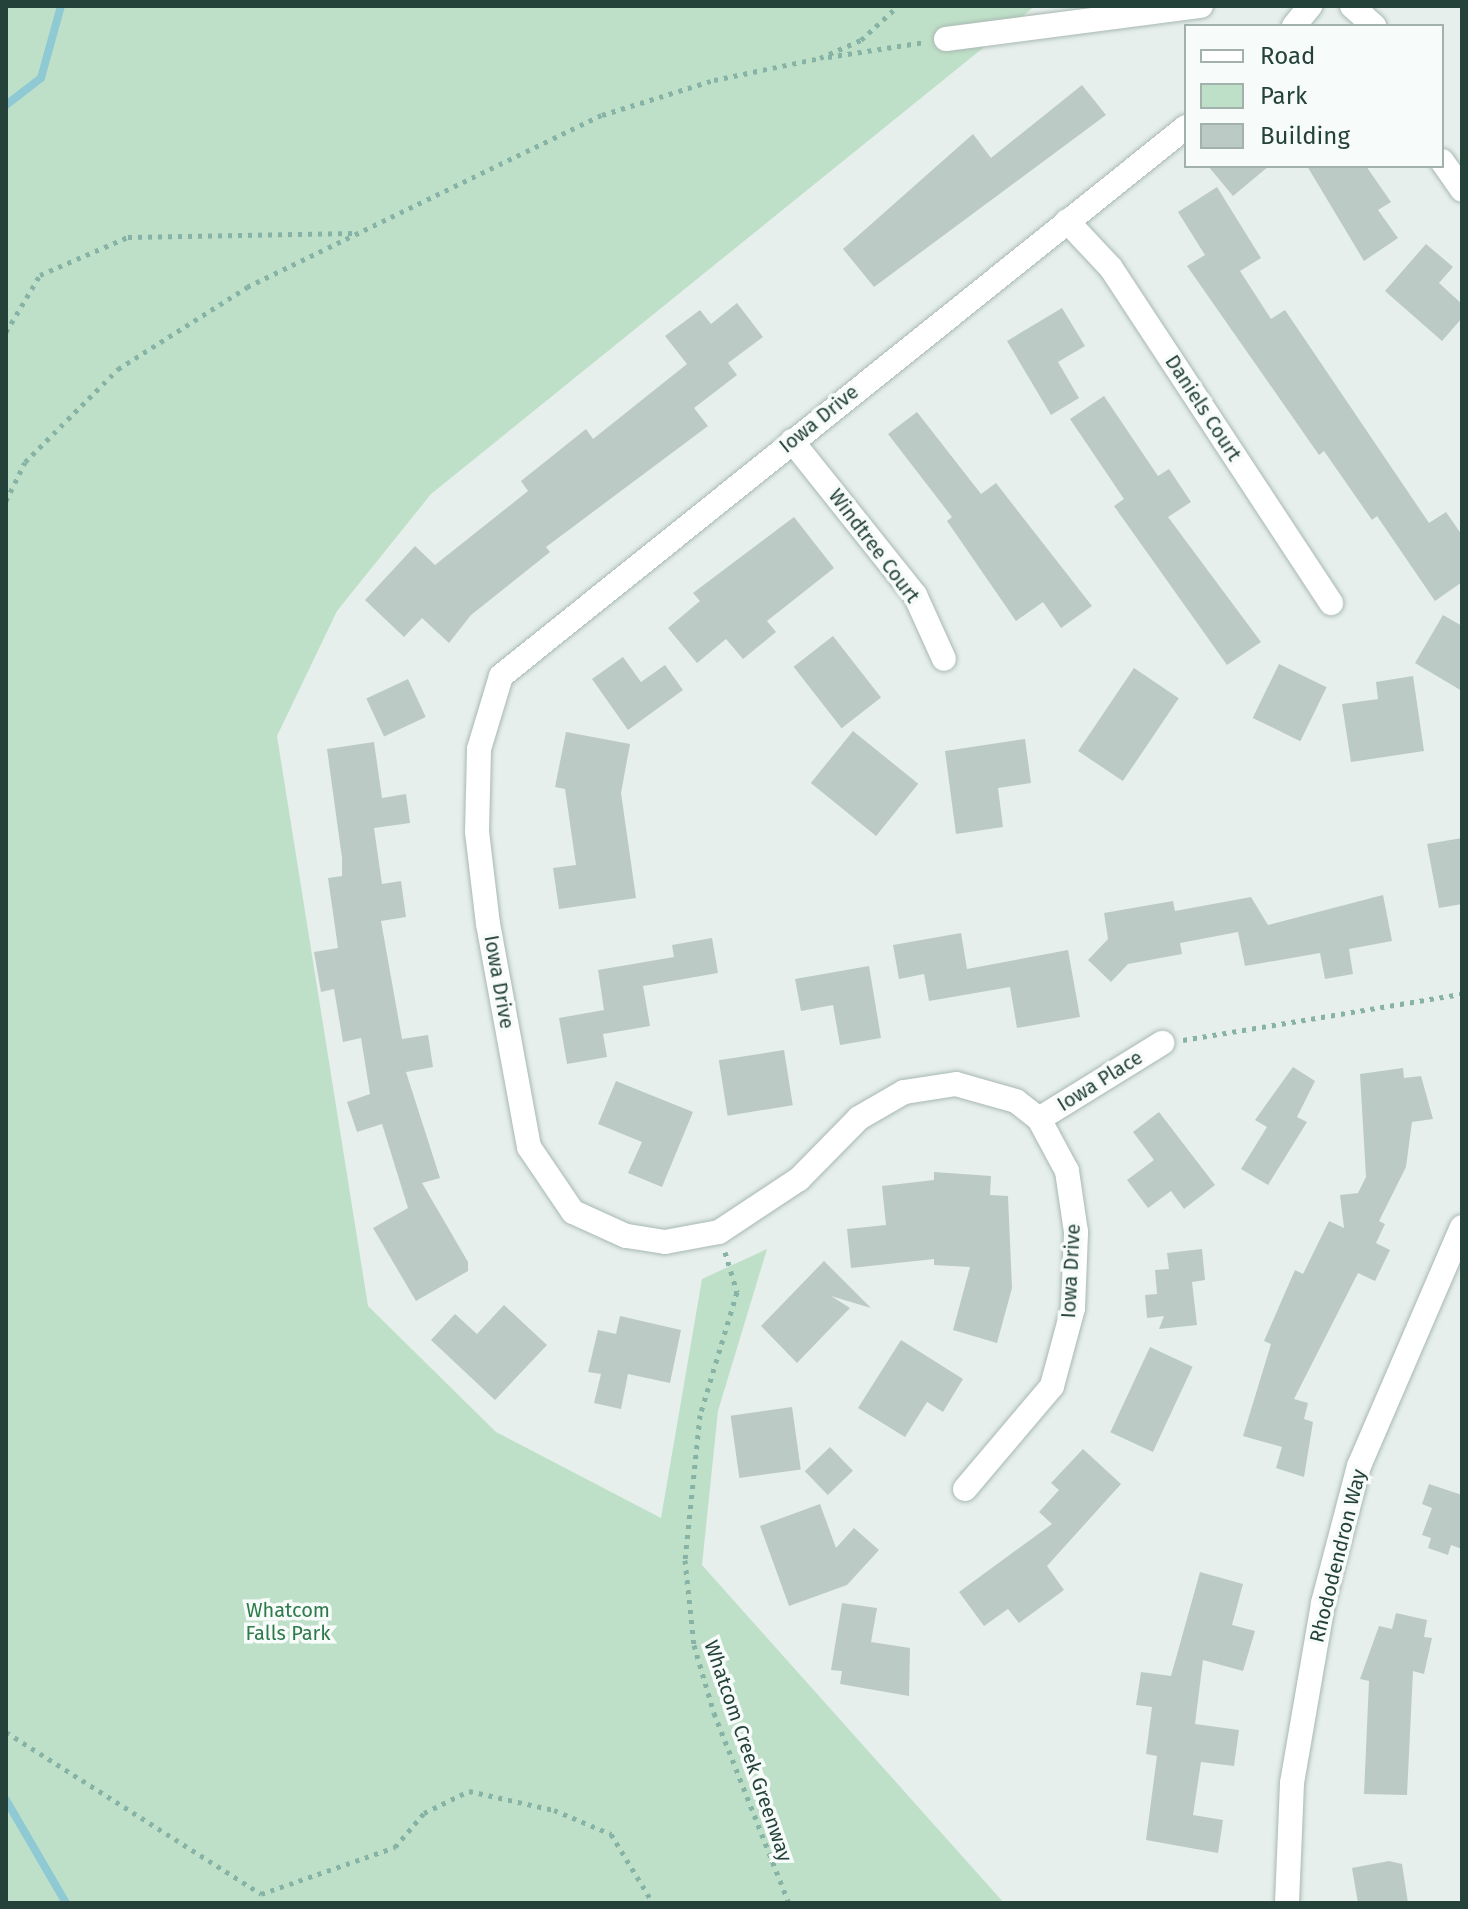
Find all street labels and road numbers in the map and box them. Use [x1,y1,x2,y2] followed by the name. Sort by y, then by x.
[1160,351,1246,465] street label: Daniels Court
[775,380,863,458] street label: Iowa Drive
[823,484,925,608] street label: Windtree Court
[479,933,519,1031] street label: Iowa Drive
[1053,1045,1147,1117] street label: Iowa Place
[1057,1223,1085,1319] street label: Iowa Drive
[1305,1467,1371,1645] street label: Rhododendron Way
[699,1637,797,1865] street label: Whatcom Creek Greenway

